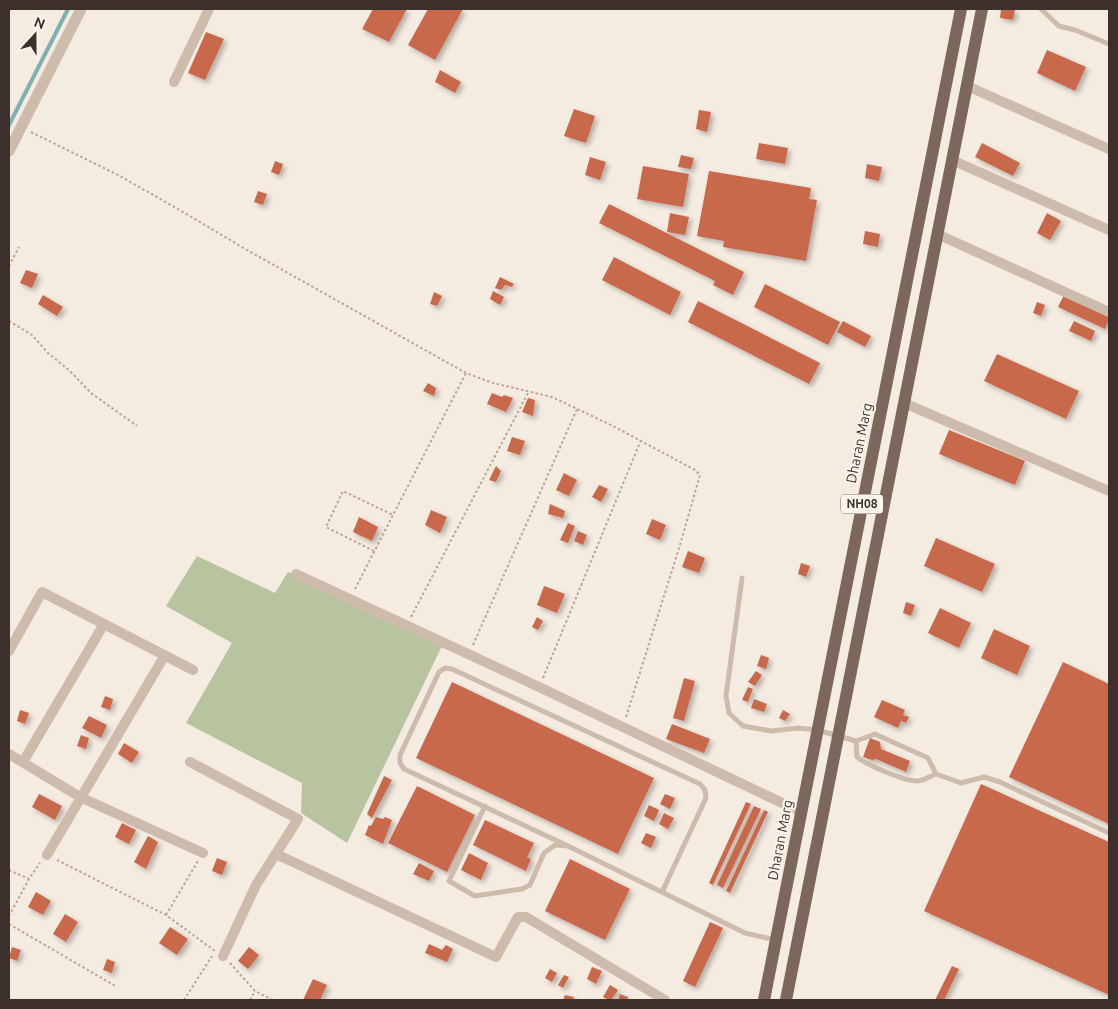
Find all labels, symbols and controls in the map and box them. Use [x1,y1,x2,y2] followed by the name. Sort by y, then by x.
[10,10,60,60] north arrow
[32,14,47,32] text: N
[843,401,875,485] street label: Dharan Marg
[841,494,883,514] road number: NH08
[764,798,796,882] street label: Dharan Marg

